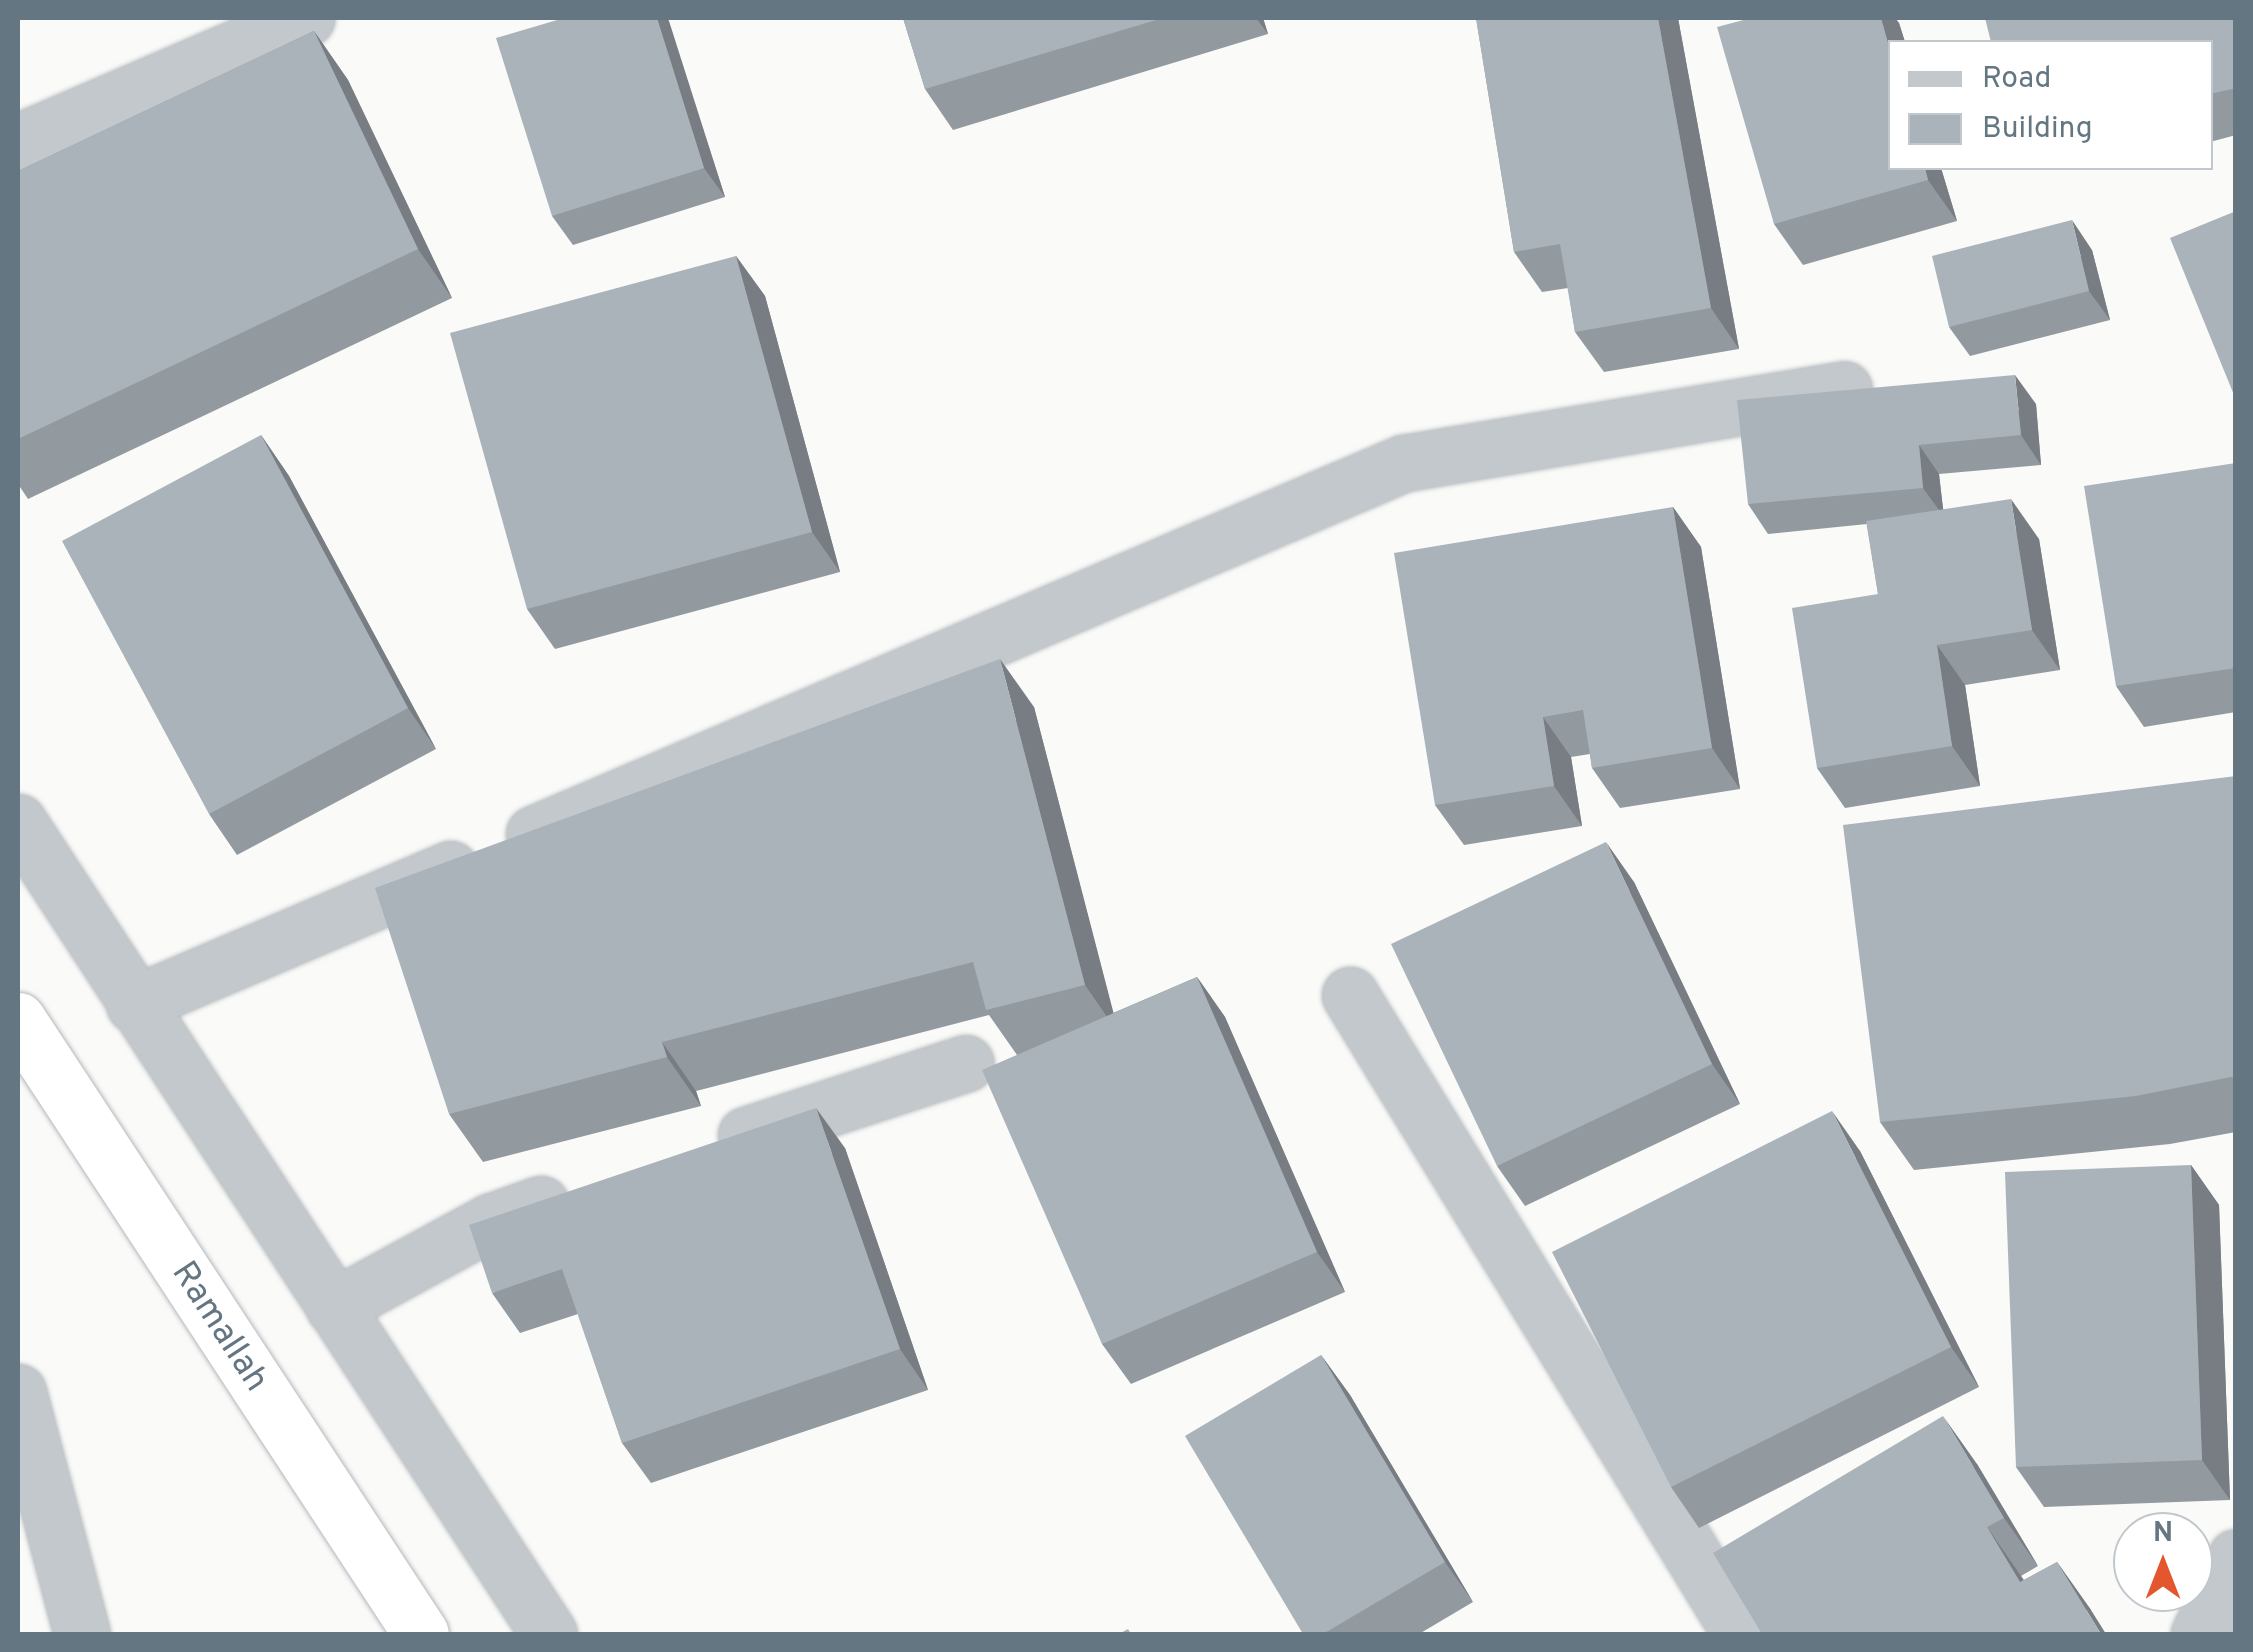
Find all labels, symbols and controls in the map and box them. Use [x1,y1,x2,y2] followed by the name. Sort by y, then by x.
[1888,40,2213,170] legend
[1982,61,2051,98] text: Road
[1982,111,2093,148] text: Building
[161,1254,277,1400] street label: Ramallah
[2113,1512,2213,1612] north arrow
[2153,1516,2173,1552] text: N

